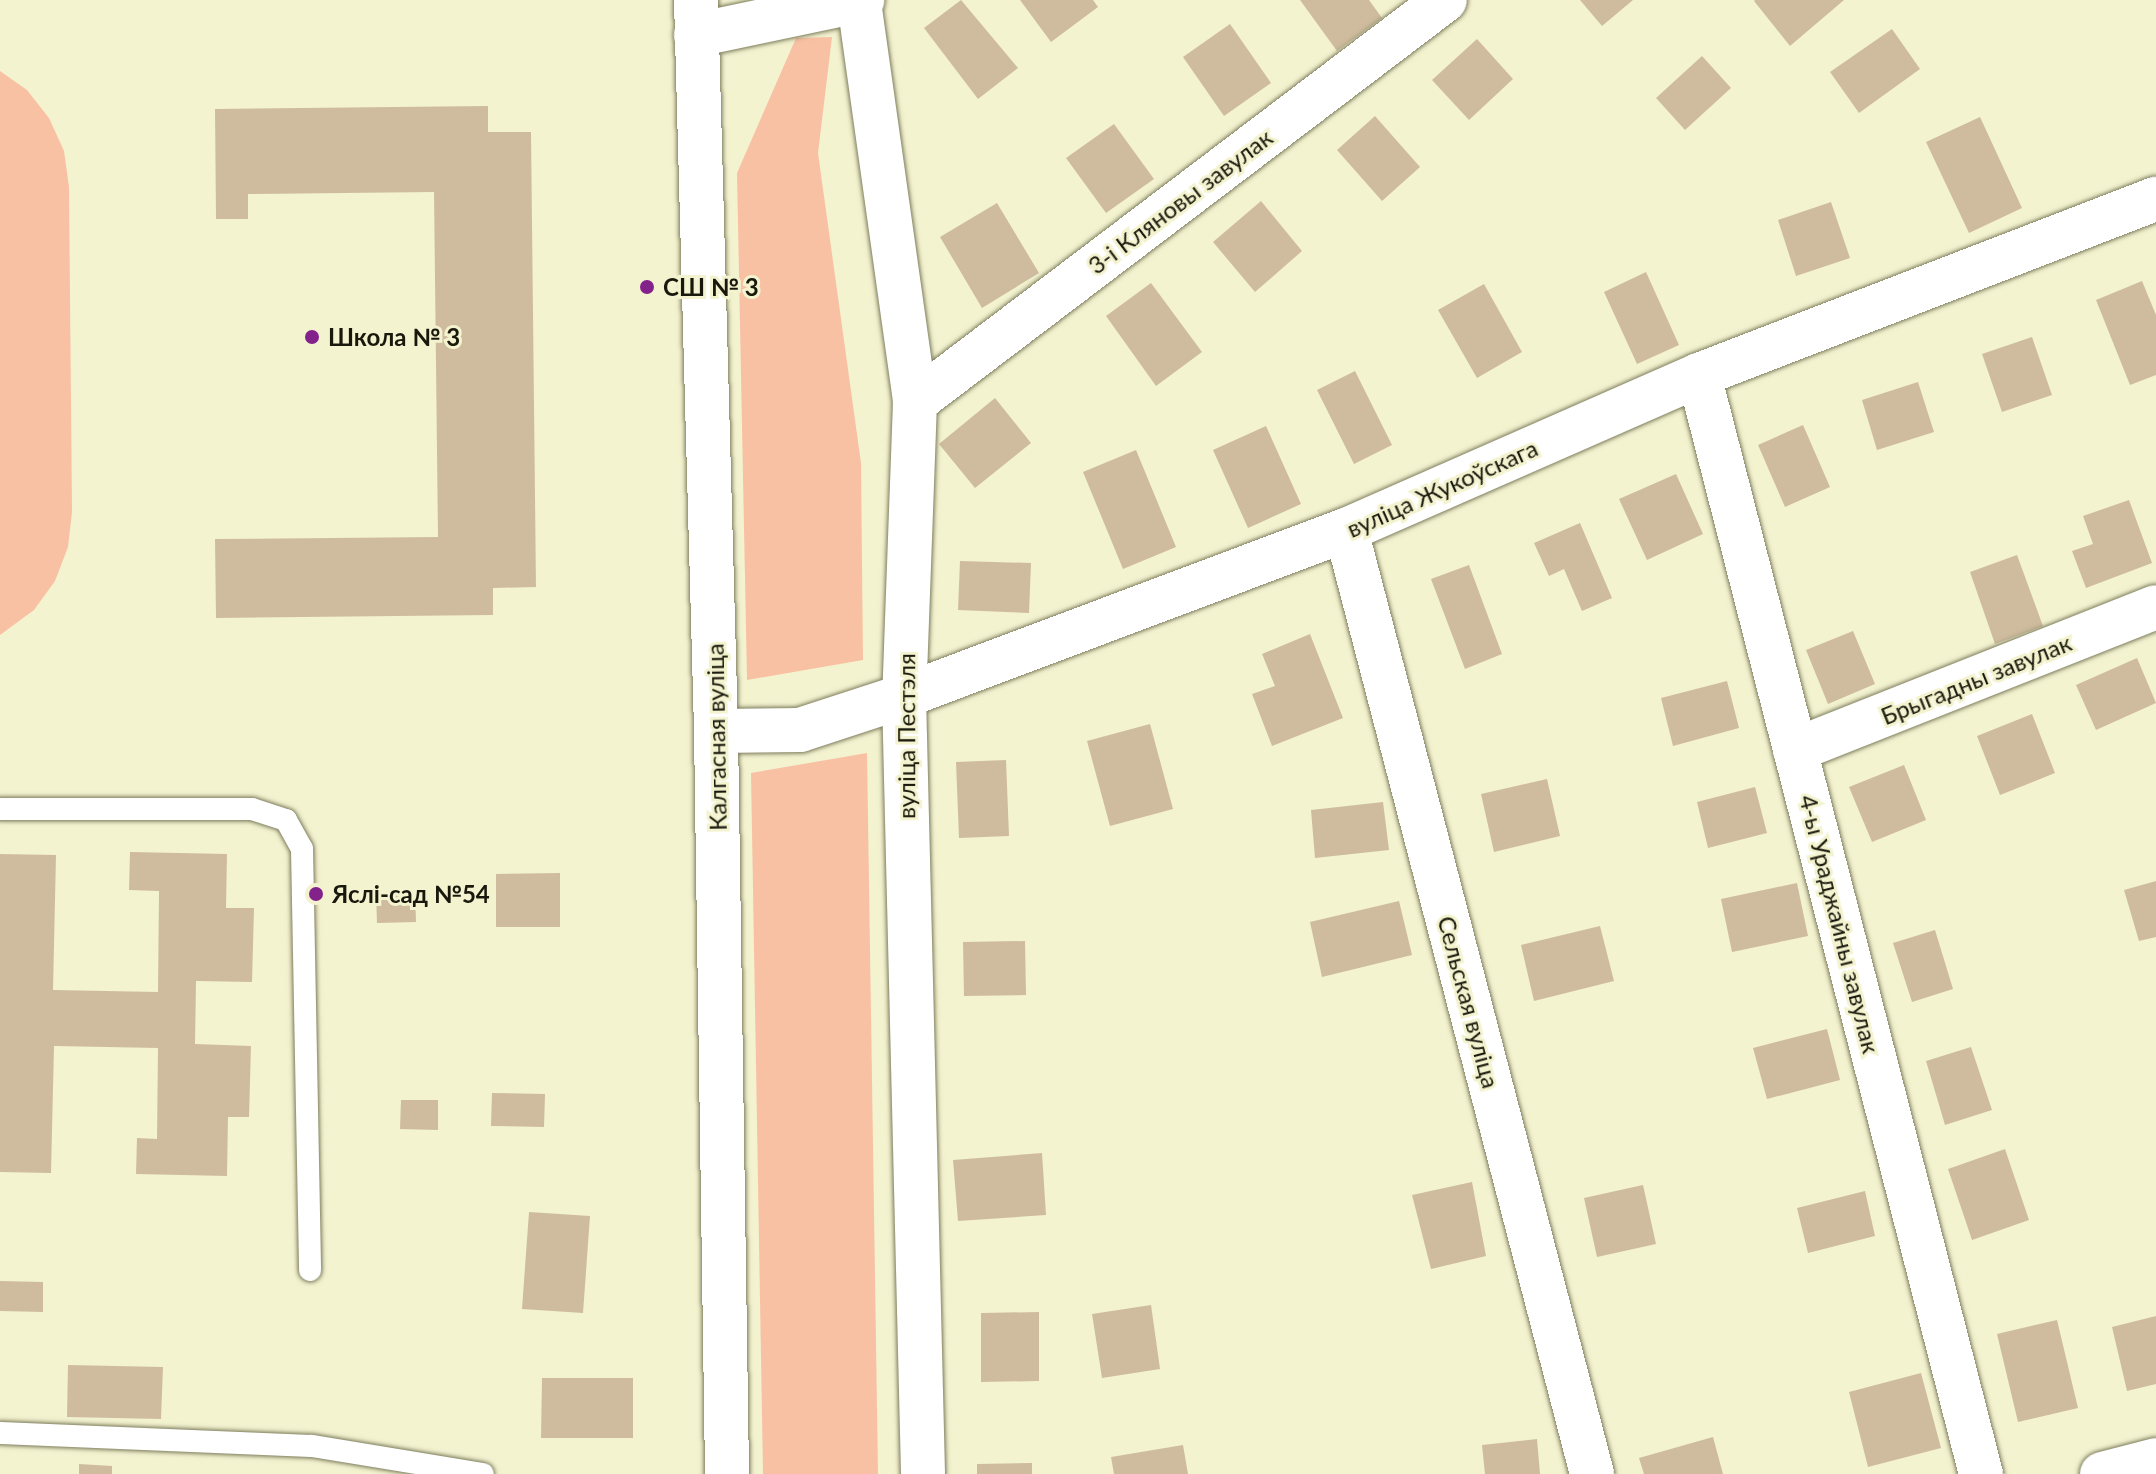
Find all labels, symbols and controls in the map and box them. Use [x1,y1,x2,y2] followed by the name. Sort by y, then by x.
[1082,122,1278,280] street label: 3-і Кляновы завулак
[663,273,759,301] place label: СШ № 3
[638,278,656,296] marker: СШ № 3
[328,323,460,351] place label: Школа № 3
[303,328,321,346] marker: Школа № 3
[1342,433,1542,543] street label: вуліца Жукоўскага
[1877,628,2075,730] street label: Брыгадны завулак
[700,643,732,831] street label: Калгасная вуліца
[892,653,920,819] street label: вуліца Пестэля
[1794,792,1886,1056] street label: 4-ы Ураджайны завулак
[332,880,490,908] place label: Яслі-сад №54
[307,885,325,903] marker: Яслі-сад №54
[1432,913,1506,1091] street label: Сельская вуліца

